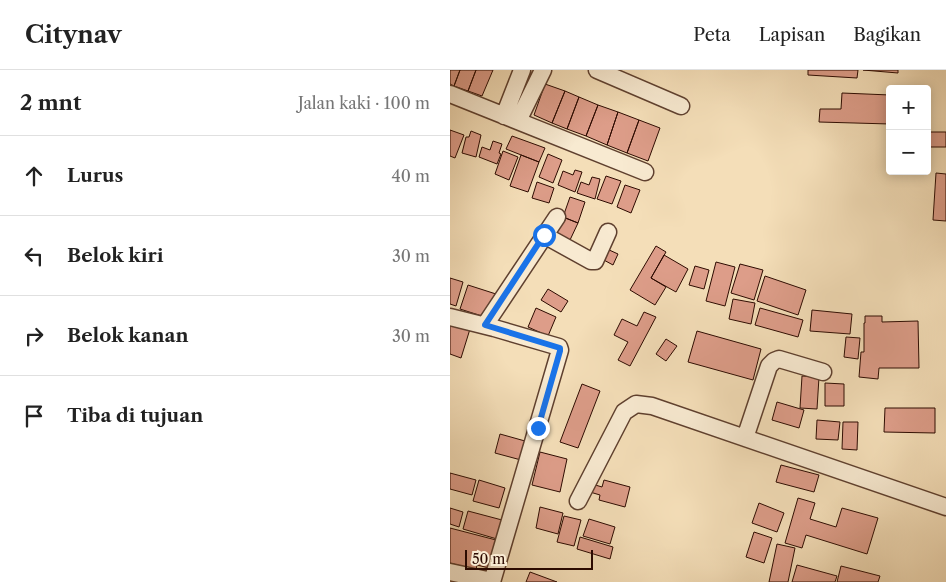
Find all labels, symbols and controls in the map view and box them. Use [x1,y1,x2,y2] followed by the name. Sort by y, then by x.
[25,20,122,49] text: Citynav
[693,24,731,46] text: Peta
[759,24,825,46] text: Lapisan
[853,24,921,46] text: Bagikan
[886,85,931,175] map controls
[886,85,931,130] button: +
[20,90,81,115] text: 2 mnt
[298,93,430,113] text: Jalan kaki · 100 m
[886,130,931,175] button: −
[20,162,48,190] icon: ahead
[67,164,123,187] text: Lurus
[391,166,430,186] text: 40 m
[533,224,556,247] route start
[20,242,48,270] icon: left
[67,244,164,267] text: Belok kiri
[392,246,430,266] text: 30 m
[20,322,48,350] icon: right
[67,324,189,347] text: Belok kanan
[392,326,430,346] text: 30 m
[20,402,48,430] icon: arrive
[67,404,203,427] text: Tiba di tujuan
[527,417,550,440] route end
[465,547,592,570] scale bar
[472,550,505,568] text: 50 m

